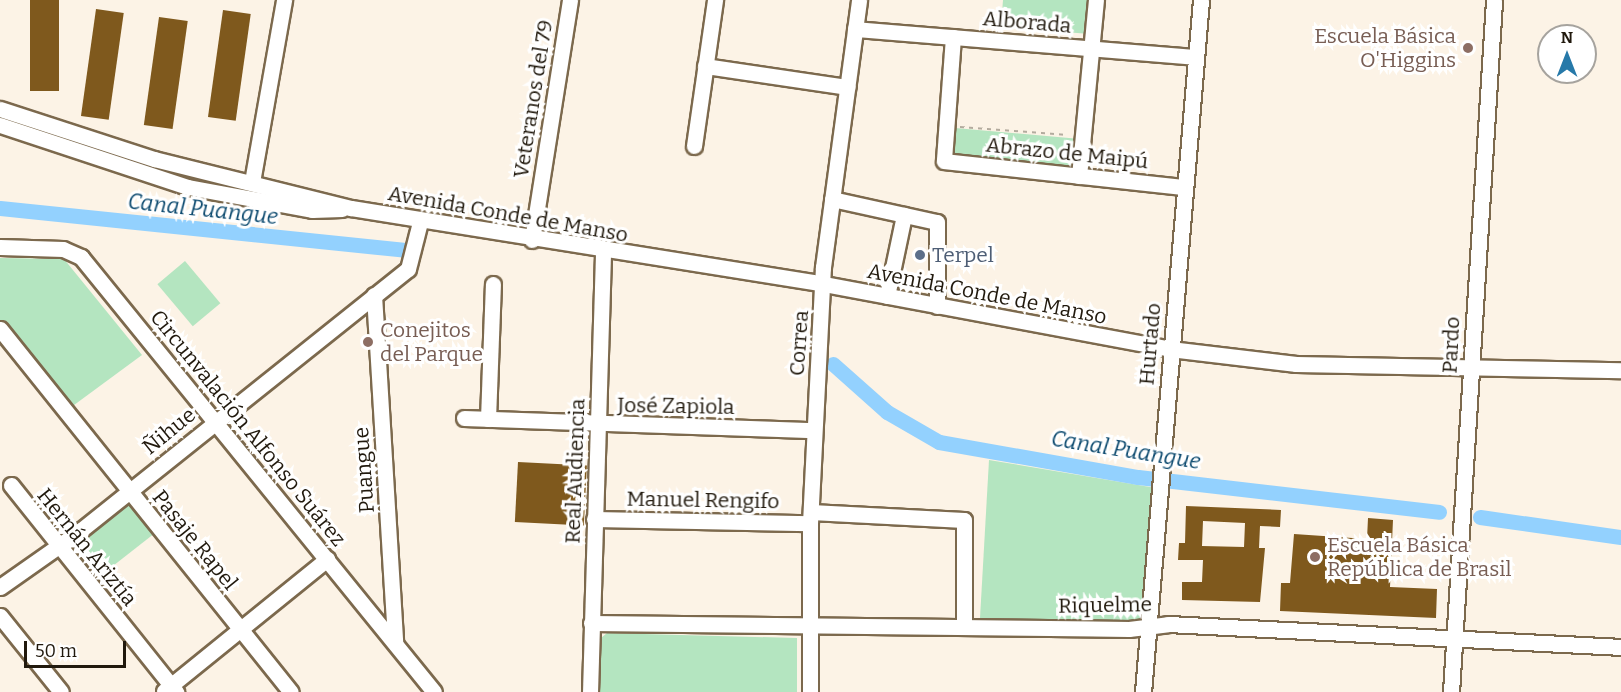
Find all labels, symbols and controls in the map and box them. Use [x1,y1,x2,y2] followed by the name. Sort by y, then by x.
[982,6,1072,38] street label: Alborada
[508,18,558,180] street label: Veteranos del 79
[1314,23,1456,73] place label: Escuela Básica O'Higgins
[1537,24,1597,84] north arrow
[1561,28,1573,47] text: N
[1461,41,1475,55] marker: Escuela Básica O'Higgins
[985,132,1149,174] street label: Abrazo de Maipú
[386,180,630,248] street label: Avenida Conde de Manso
[127,188,279,230] water label: Canal Puangue
[932,242,994,268] place label: Terpel
[913,248,927,262] marker: Terpel
[865,258,1109,330] street label: Avenida Conde de Manso
[1134,302,1166,386] street label: Hurtado
[145,305,351,551] street label: Circunvalación Alfonso Suárez
[784,309,814,377] street label: Correa
[1437,316,1465,374] street label: Pardo
[380,317,483,367] place label: Conejitos del Parque
[361,335,375,349] marker: Conejitos del Parque
[617,392,735,420] street label: José Zapiola
[560,398,590,544] street label: Real Audiencia
[138,402,200,460] street label: Ñihue
[1049,425,1203,475] water label: Canal Puangue
[348,426,380,514] street label: Puangue
[32,483,142,611] street label: Hernán Ariztía
[147,485,243,595] street label: Pasaje Rapel
[626,486,780,514] street label: Manuel Rengifo
[1327,532,1512,582] place label: Escuela Básica República de Brasil
[1308,550,1322,564] marker: Escuela Básica República de Brasil
[1058,592,1152,618] street label: Riquelme
[27,629,129,667] scale bar
[35,640,77,662] text: 50 m

